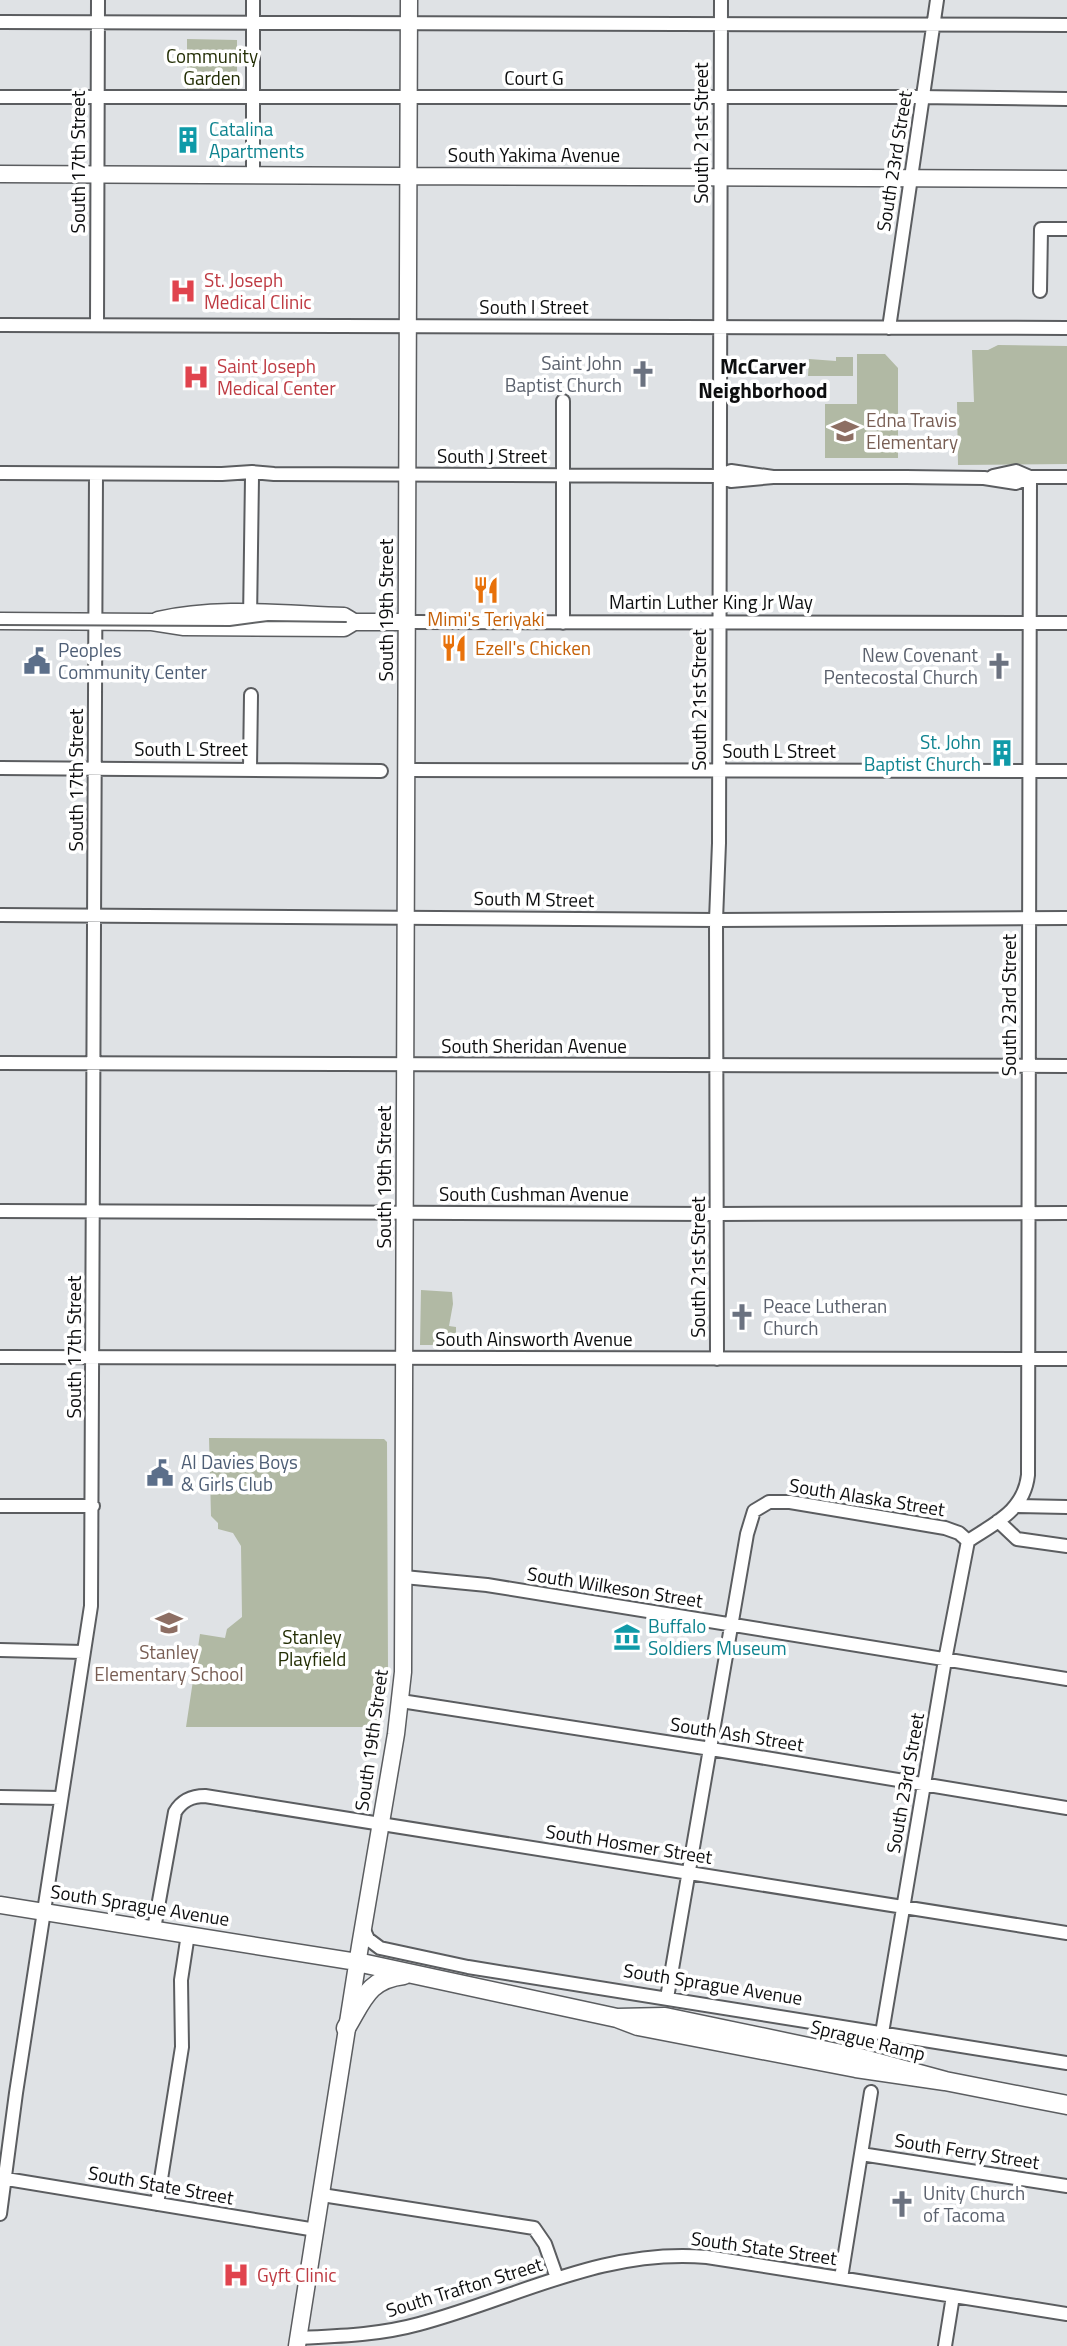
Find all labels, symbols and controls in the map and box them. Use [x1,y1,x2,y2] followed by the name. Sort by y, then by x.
[166,41,258,92] park label: Community Garden
[686,62,715,204] street label: South 21st Street
[504,63,564,92] street label: Court G
[868,88,919,233] street label: South 23rd Street
[63,90,92,233] street label: South 17th Street
[209,114,304,165] place label: Catalina Apartments
[173,125,203,155] building icon: Catalina Apartments
[448,140,620,169] street label: South Yakima Avenue
[204,265,312,316] place label: St. Joseph Medical Clinic
[168,276,198,306] hospital icon: St. Joseph Medical Clinic
[479,292,589,321] street label: South I Street
[505,348,622,399] place label: Saint John Baptist Church
[698,350,828,406] district label: McCarver Neighborhood
[217,351,336,402] place label: Saint Joseph Medical Center
[628,359,658,389] church icon: Saint John Baptist Church
[181,362,211,392] hospital icon: Saint Joseph Medical Center
[866,405,958,456] place label: Edna Travis Elementary
[830,416,860,446] school or university icon: Edna Travis Elementary
[437,441,547,470] street label: South J Street
[371,538,400,681] street label: South 19th Street
[471,575,501,605] restaurant icon: Mimi's Teriyaki
[609,587,813,616] street label: Martin Luther King Jr Way
[427,604,545,633] place label: Mimi's Teriyaki
[684,629,713,771] street label: South 21st Street
[439,633,469,663] restaurant icon: Ezell's Chicken
[475,633,591,662] place label: Ezell's Chicken
[58,635,208,686] place label: Peoples Community Center
[824,640,978,691] place label: New Covenant Pentecostal Church
[22,646,52,676] public building icon: Peoples Community Center
[984,651,1014,681] church icon: New Covenant Pentecostal Church
[61,708,90,851] street label: South 17th Street
[864,727,981,778] place label: St. John Baptist Church
[134,734,248,763] street label: South L Street
[722,736,836,765] street label: South L Street
[987,738,1017,768] building icon: St. John Baptist Church
[473,883,595,914] street label: South M Street
[994,934,1023,1076] street label: South 23rd Street
[441,1031,627,1060] street label: South Sheridan Avenue
[369,1105,398,1248] street label: South 19th Street
[439,1179,629,1208] street label: South Cushman Avenue
[683,1196,712,1338] street label: South 21st Street
[59,1275,88,1418] street label: South 17th Street
[763,1291,887,1342] place label: Peace Lutheran Church
[727,1302,757,1332] church icon: Peace Lutheran Church
[435,1324,633,1353] street label: South Ainsworth Avenue
[181,1447,298,1498] place label: Al Davies Boys & Girls Club
[145,1458,175,1488] public building icon: Al Davies Boys & Girls Club
[787,1470,947,1523] street label: South Alaska Street
[525,1558,705,1615] street label: South Wilkeson Street
[154,1608,184,1638] school or university icon: Stanley Elementary School
[648,1611,787,1662] place label: Buffalo Soldiers Museum
[278,1622,346,1673] park label: Stanley Playfield
[612,1622,642,1652] museum icon: Buffalo Soldiers Museum
[94,1637,244,1688] place label: Stanley Elementary School
[346,1667,395,1813] street label: South 19th Street
[668,1709,806,1758] street label: South Ash Street
[878,1710,931,1855] street label: South 23rd Street
[544,1816,715,1871] street label: South Hosmer Street
[48,1876,232,1933] street label: South Sprague Avenue
[621,1955,805,2012] street label: South Sprague Avenue
[808,2011,928,2068] street label: Sprague Ramp
[893,2125,1042,2176] street label: South Ferry Street
[86,2157,236,2212] street label: South State Street
[923,2178,1025,2229] place label: Unity Church of Tacoma
[887,2189,917,2219] church icon: Unity Church of Tacoma
[689,2223,839,2272] street label: South State Street
[382,2249,546,2324] street label: South Trafton Street
[221,2260,251,2290] hospital icon: Gyft Clinic
[257,2260,336,2289] place label: Gyft Clinic

